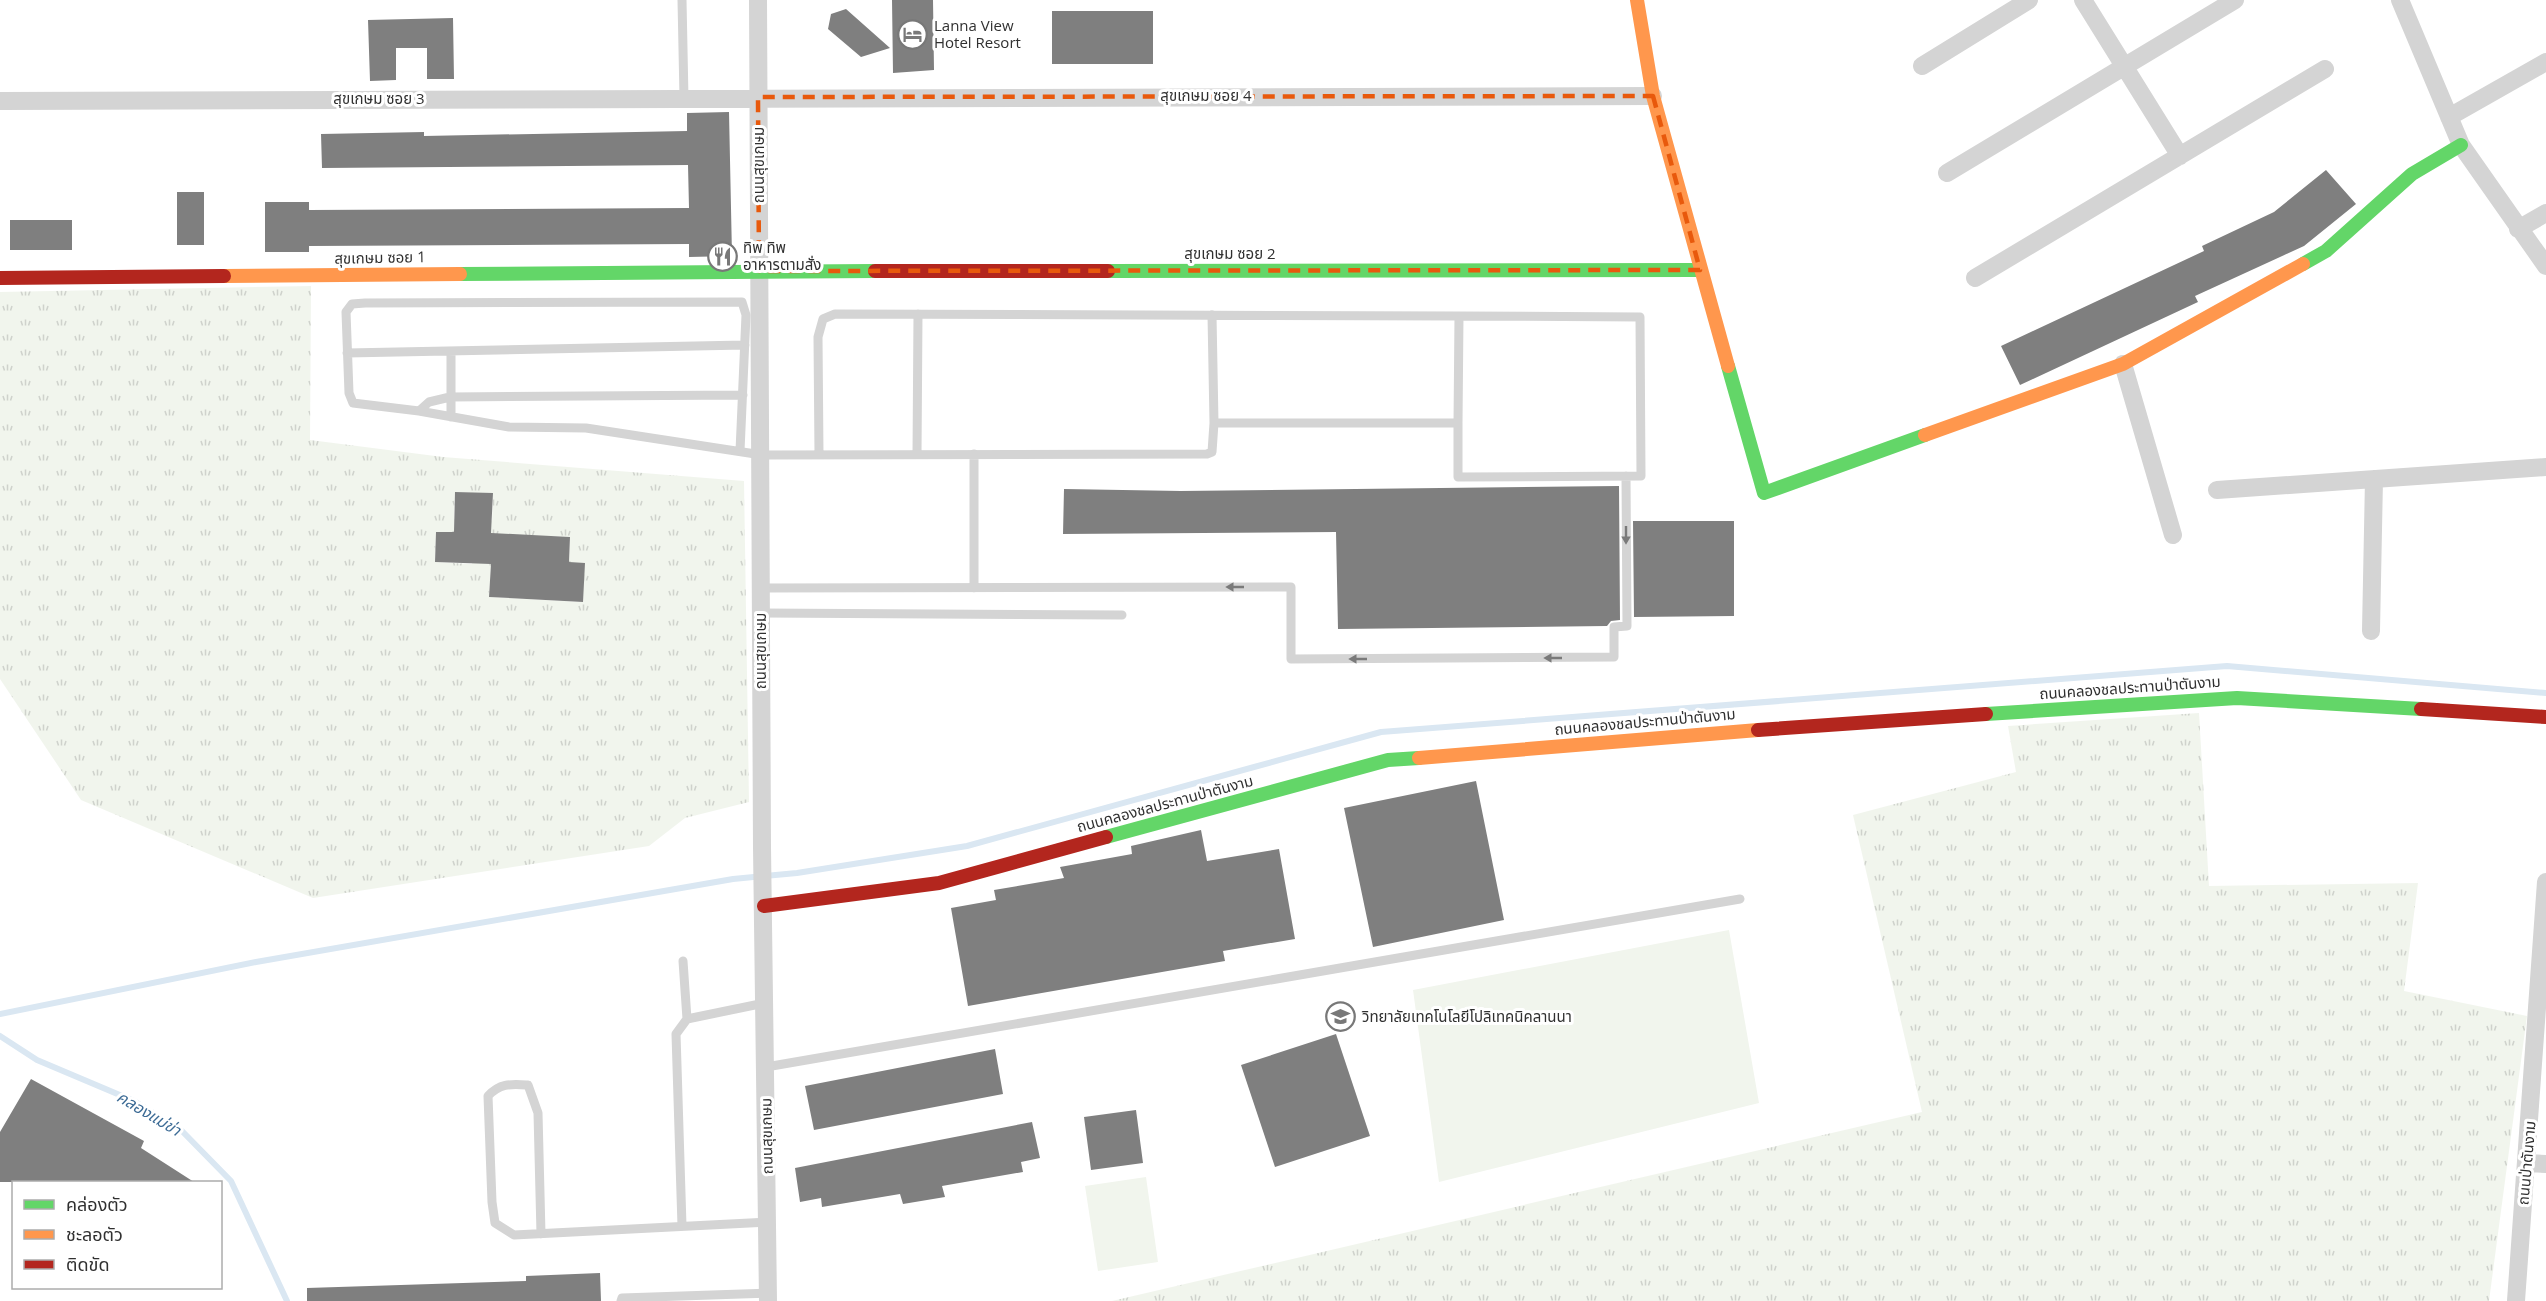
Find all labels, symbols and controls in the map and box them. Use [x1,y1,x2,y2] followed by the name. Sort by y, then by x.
[934,15,1021,52] place label: Lanna View Hotel Resort
[897,19,929,51] hotel icon: Lanna View Hotel Resort
[1160,85,1252,105] street label: สุขเกษม ซอย 4
[333,88,425,108] street label: สุขเกษม ซอย 3
[748,127,768,203] street label: ถนนสุขเกษม
[743,237,821,274] place label: ทิพ ทิพ อาหารตามสั่ง
[706,241,738,273] restaurant icon: ทิพ ทิพ อาหารตามสั่ง
[1184,243,1276,263] street label: สุขเกษม ซอย 2
[334,246,426,268] street label: สุขเกษม ซอย 1
[1621,525,1631,544] one-way arrow
[1226,582,1245,592] one-way arrow
[750,613,770,689] street label: ถนนสุขเกษม
[1544,653,1563,663] one-way arrow
[1349,654,1368,664] one-way arrow
[2039,671,2221,703] street label: ถนนคลองชลประทานป่าตันงาม
[1553,703,1736,739] street label: ถนนคลองชลประทานป่าตันงาม
[1074,770,1255,836] street label: ถนนคลองชลประทานป่าตันงาม
[1325,1001,1357,1033] school or university icon: วิทยาลัยเทคโนโลยีโปลิเทคนิคลานนา
[1362,1006,1572,1026] place label: วิทยาลัยเทคโนโลยีโปลิเทคนิคลานนา
[113,1085,186,1141] water label: คลองแม่ข่า
[755,1098,777,1174] street label: ถนนสุขเกษม
[2512,1120,2540,1206] street label: ถนนป่าตันงาม
[12,1181,222,1289] legend
[66,1192,128,1216] text: คล่องตัว
[66,1222,123,1246] text: ชะลอตัว
[66,1252,109,1276] text: ติดขัด

